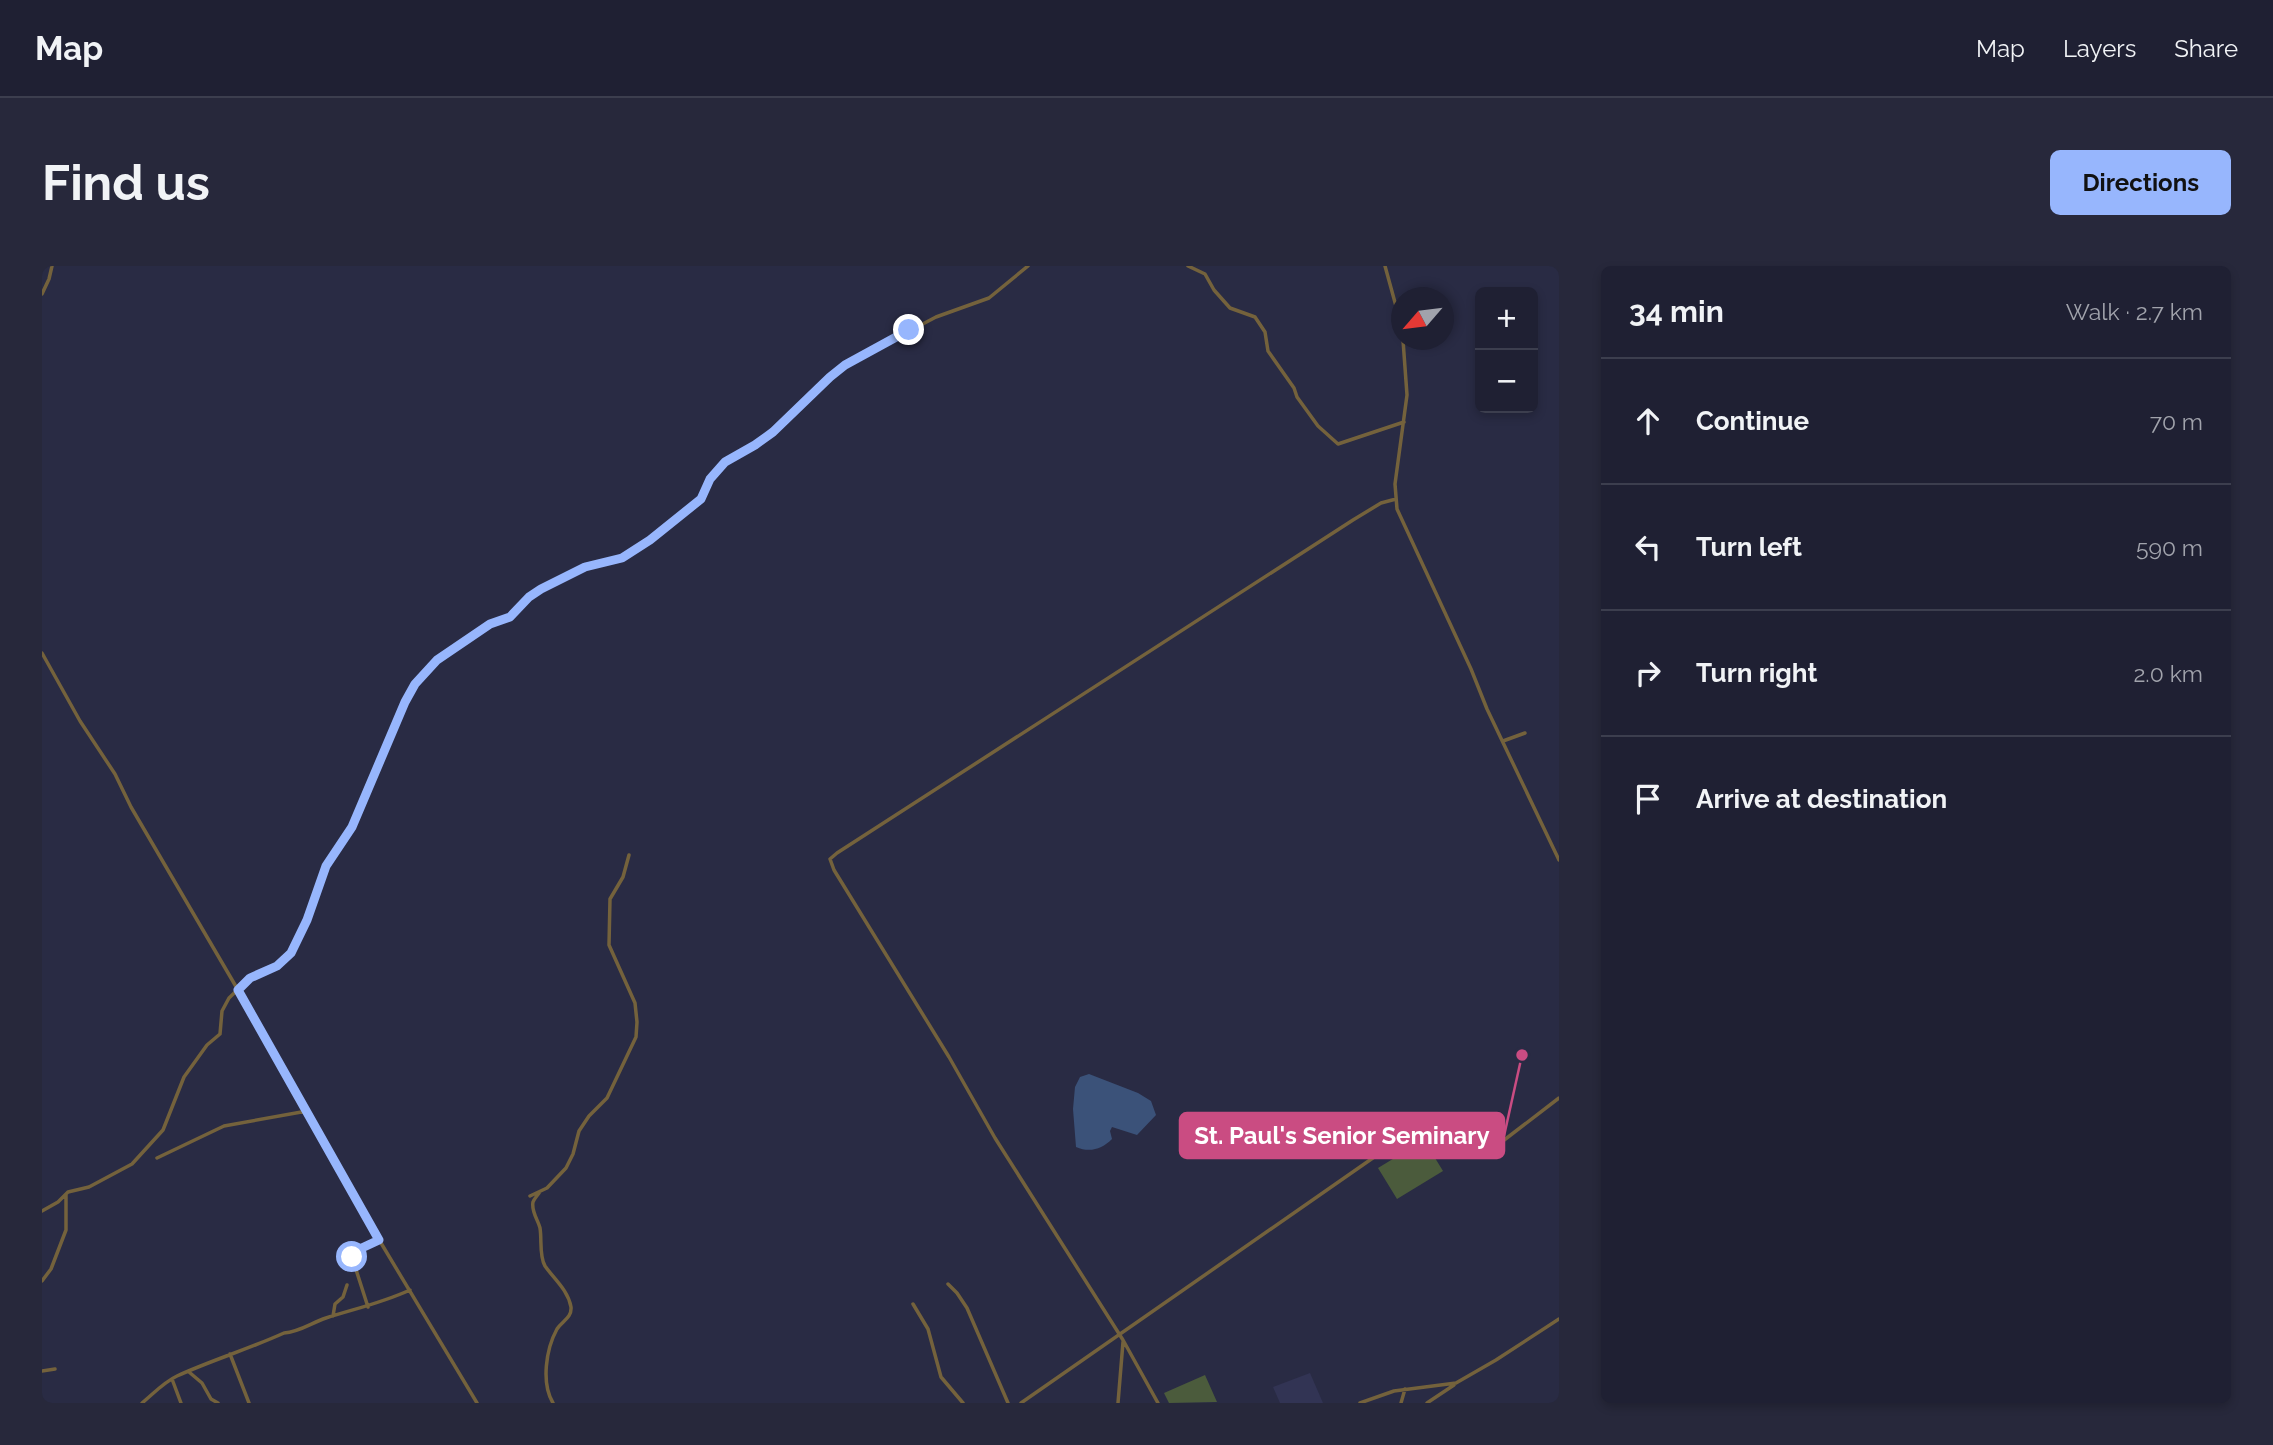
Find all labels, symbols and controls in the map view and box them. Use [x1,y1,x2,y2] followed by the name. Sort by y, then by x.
[35,29,103,68] text: Map
[1976,34,2025,63] text: Map
[2063,34,2136,63] text: Layers
[2174,34,2238,63] text: Share
[2050,150,2231,215] button: Directions
[42,154,210,211] text: Find us
[1391,287,1454,350] north arrow
[1475,287,1538,413] map controls
[1475,287,1538,350] button: +
[1629,294,1724,329] text: 34 min
[2066,298,2203,325] text: Walk · 2.7 km
[893,314,924,345] route end
[1475,350,1538,413] button: −
[1629,402,1667,440] icon: ahead
[1696,406,1809,436] text: Continue
[2150,408,2203,435] text: 70 m
[1629,528,1667,566] icon: left
[1696,532,1802,562] text: Turn left
[2136,534,2203,561] text: 590 m
[1629,654,1667,692] icon: right
[1696,658,1817,688] text: Turn right
[2133,660,2203,687] text: 2.0 km
[1629,780,1667,818] icon: arrive
[1696,784,1947,814] text: Arrive at destination
[1180,1113,1504,1158] callout: St. Paul's Senior Seminary
[1194,1121,1490,1150] text: St. Paul's Senior Seminary
[336,1241,367,1272] route start

